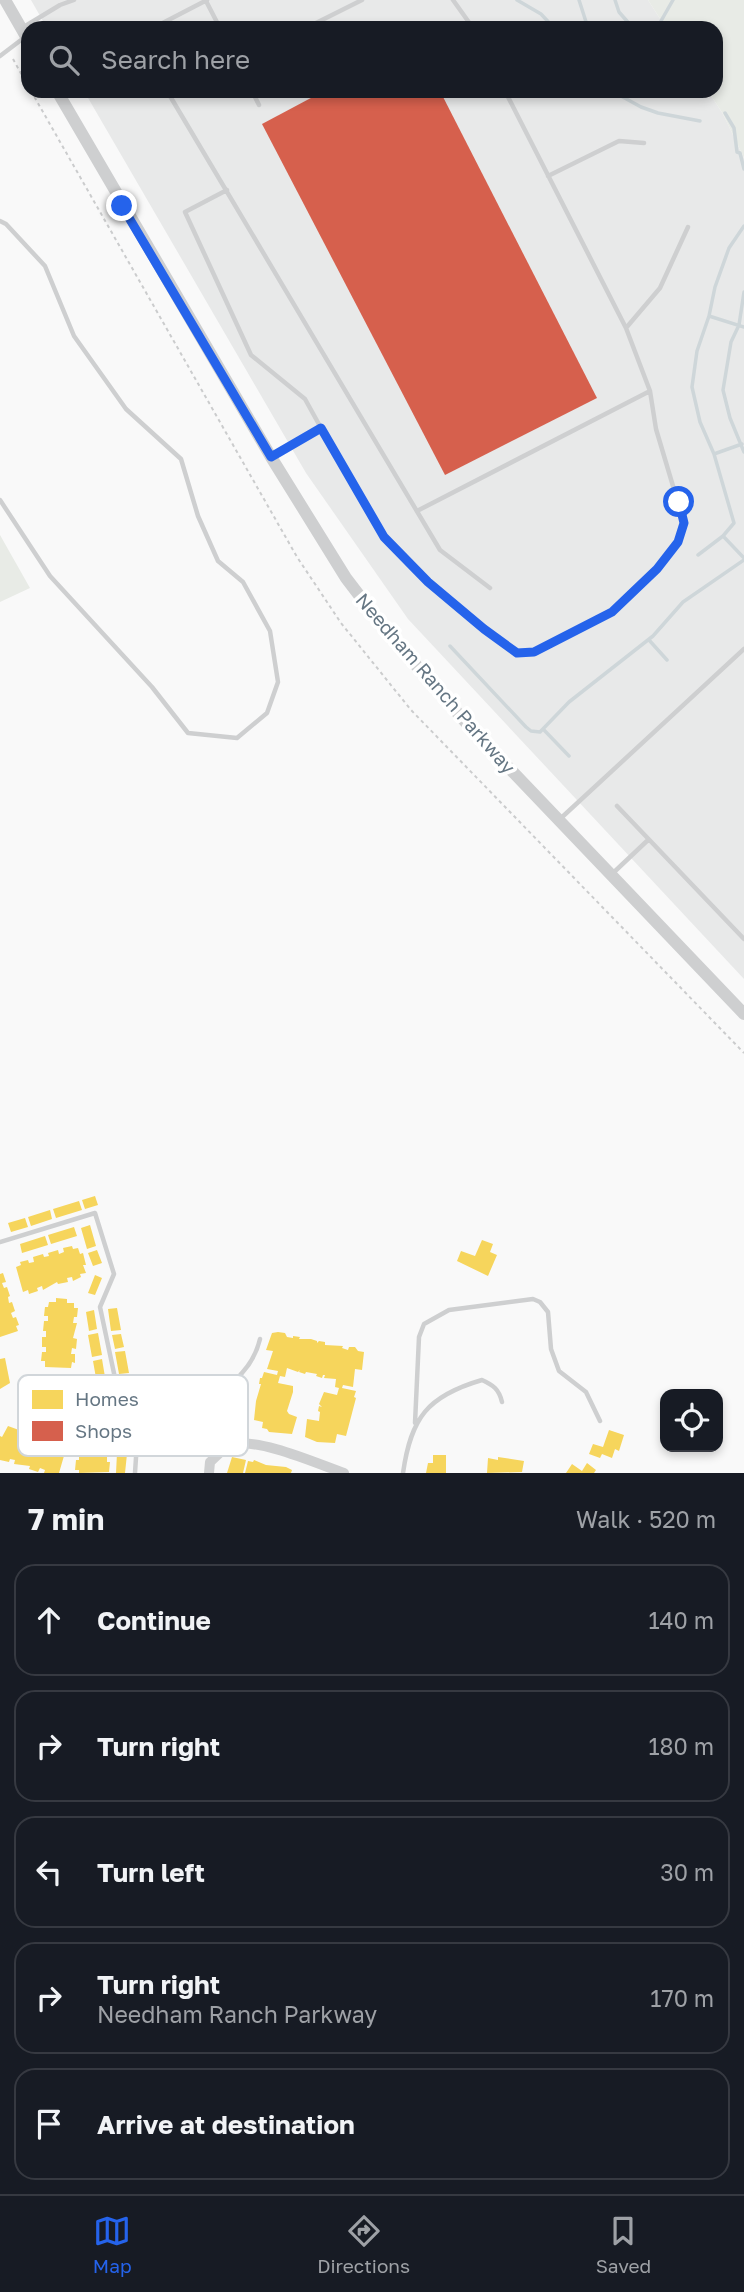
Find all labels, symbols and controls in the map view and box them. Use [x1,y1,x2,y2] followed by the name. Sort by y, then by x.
[21,21,723,98] search box
[45,41,83,79] icon: search
[101,44,250,75] text: Search here
[106,190,137,221] route end
[663,486,694,517] route start
[351,588,521,778] street label: Needham Ranch Parkway
[18,1375,248,1456] legend
[75,1387,139,1410] text: Homes
[660,1389,723,1452] map controls
[660,1389,723,1452] button: locate
[75,1419,132,1442] text: Shops
[28,1501,104,1537] text: 7 min
[576,1505,716,1533] text: Walk · 520 m
[30,1601,68,1639] icon: ahead
[97,1605,211,1636] text: Continue
[648,1606,714,1634] text: 140 m
[30,1727,68,1765] icon: right
[97,1731,220,1762] text: Turn right
[648,1732,714,1760] text: 180 m
[30,1853,68,1891] icon: left
[97,1857,205,1888] text: Turn left
[660,1858,714,1886] text: 30 m
[97,1969,220,2000] text: Turn right
[30,1979,68,2017] icon: right
[650,1984,714,2012] text: 170 m
[97,2000,377,2028] text: Needham Ranch Parkway
[30,2105,68,2143] icon: arrive
[97,2109,355,2140] text: Arrive at destination
[93,2212,132,2277] tab: Map
[317,2212,410,2277] tab: Directions
[596,2212,651,2277] tab: Saved

